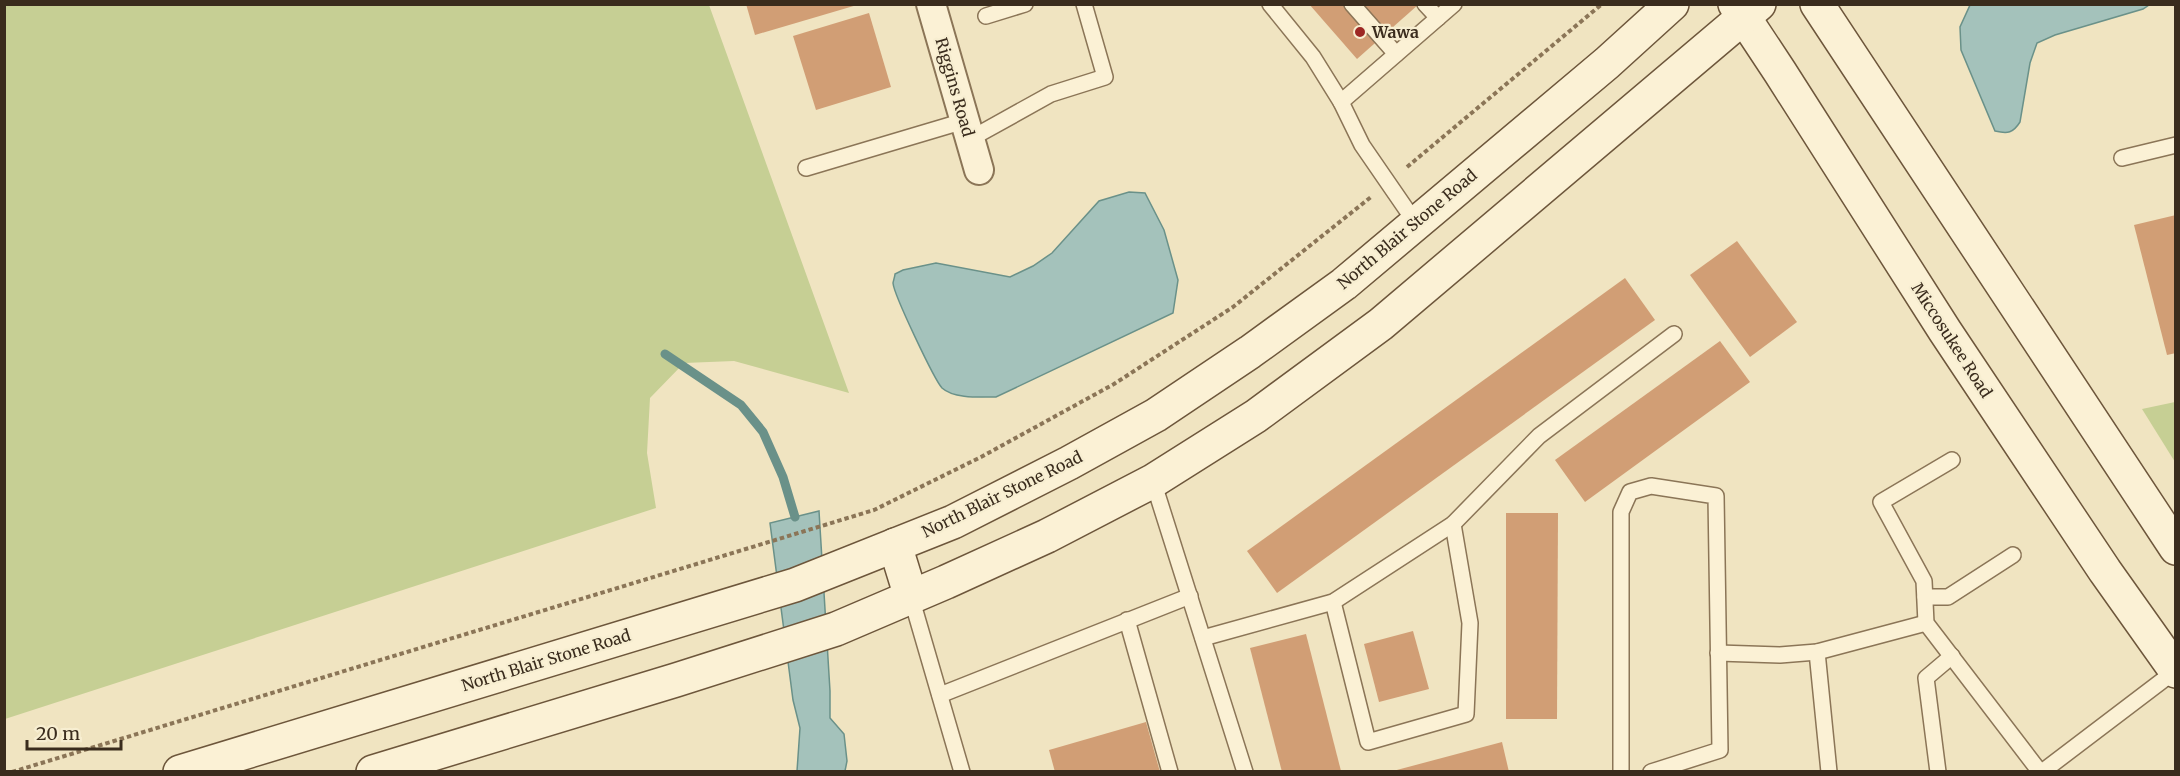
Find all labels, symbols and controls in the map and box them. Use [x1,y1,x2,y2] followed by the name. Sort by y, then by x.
[1371,22,1419,42] place label: Wawa
[1353,25,1367,39] marker: Wawa
[931,35,979,139] street label: Riggins Road
[1333,165,1481,293] street label: North Blair Stone Road
[1907,279,1997,402] street label: Miccosukee Road
[919,446,1086,542] street label: North Blair Stone Road
[459,625,633,695] street label: North Blair Stone Road
[27,713,122,751] scale bar
[36,722,80,745] text: 20 m

